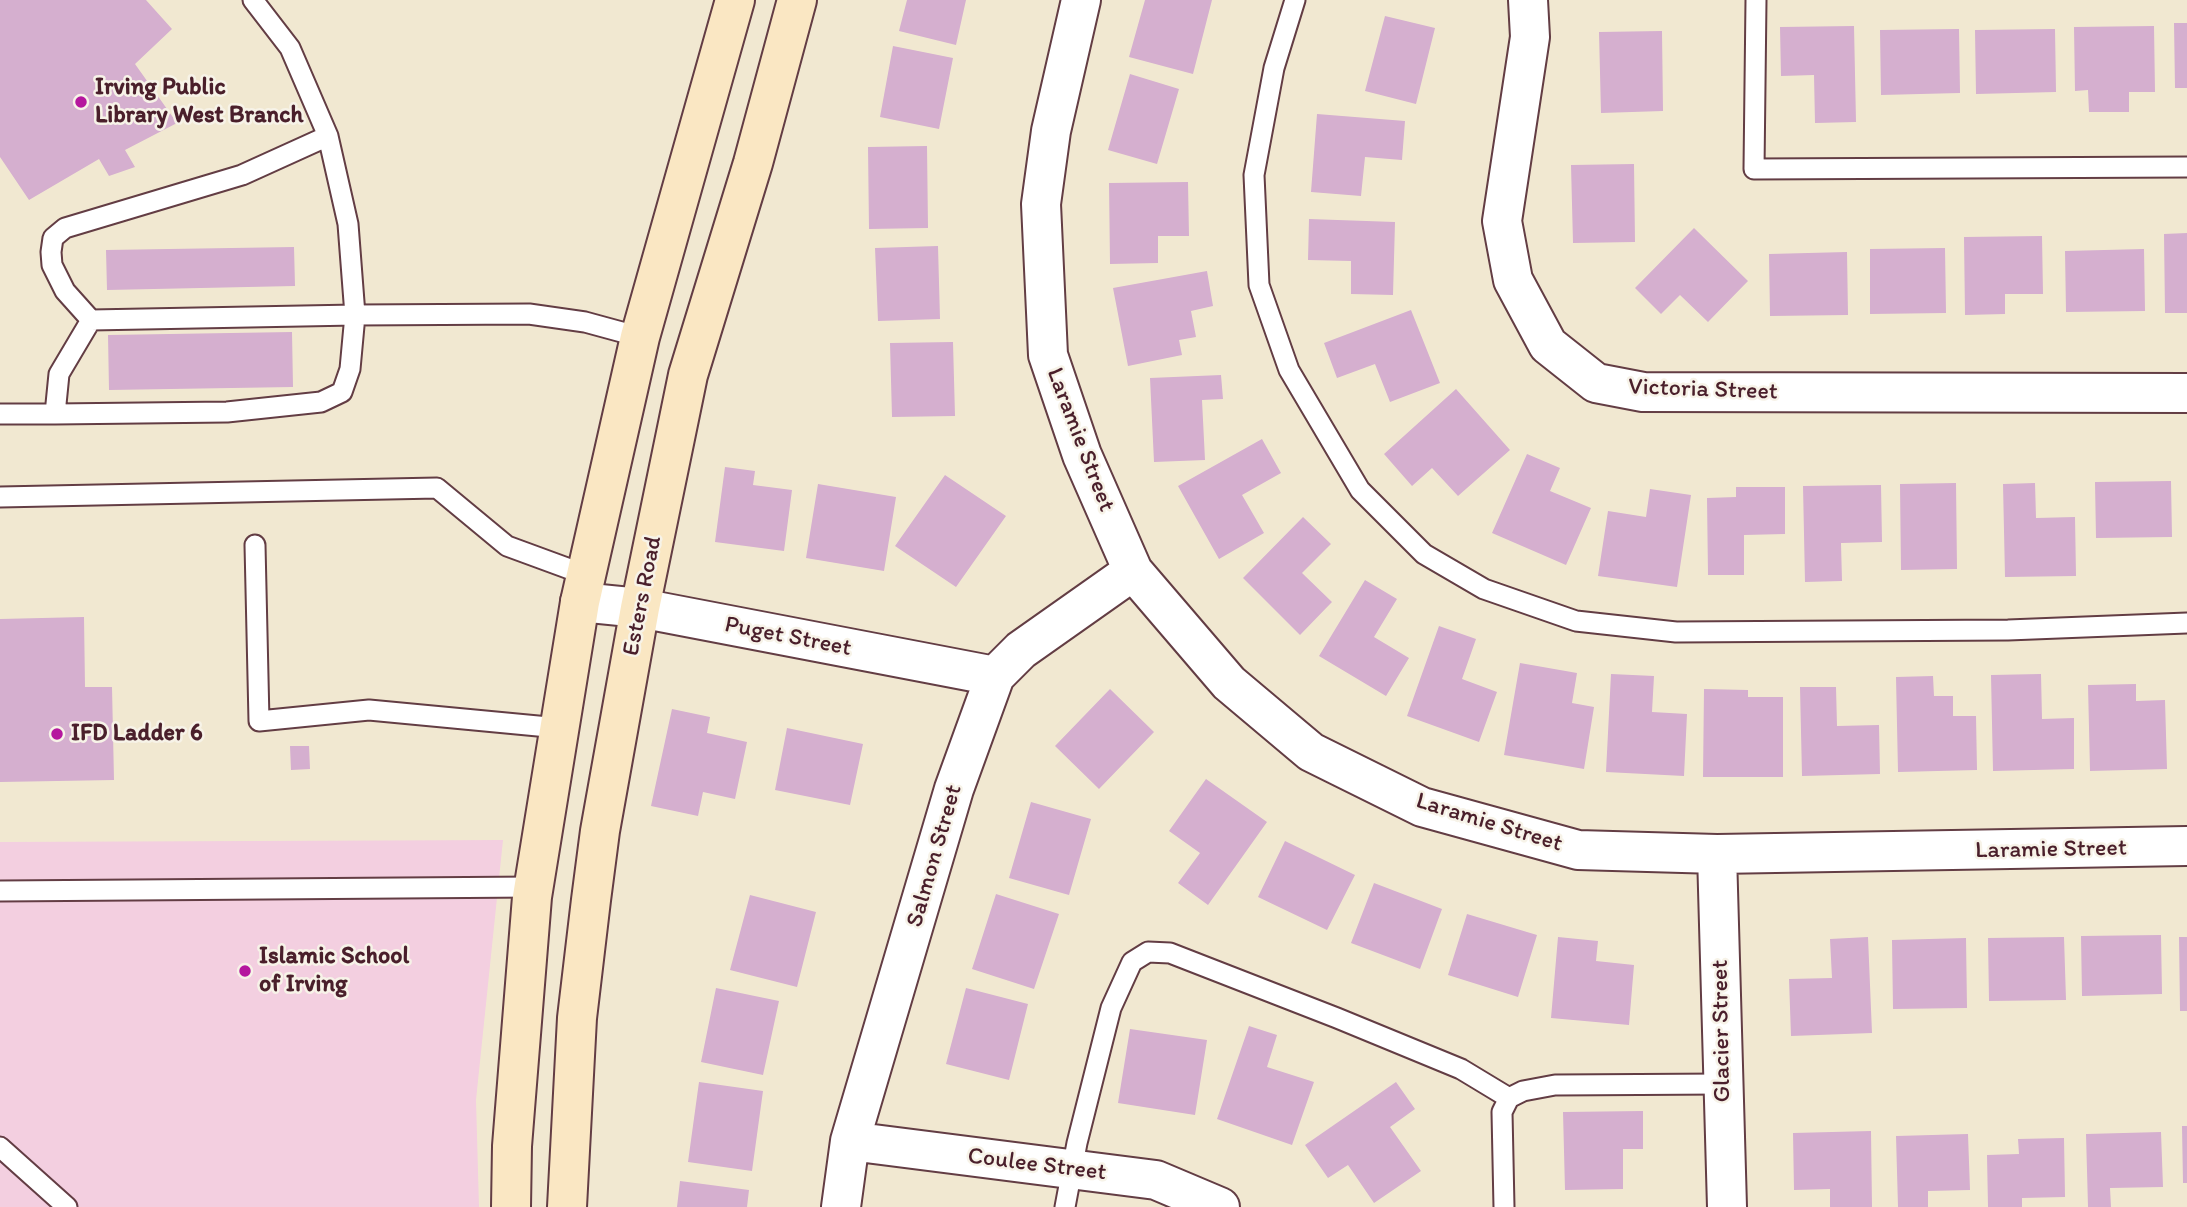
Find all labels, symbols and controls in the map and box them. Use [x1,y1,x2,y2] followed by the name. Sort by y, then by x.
[95,74,303,130] place label: Irving Public Library West Branch
[73,94,89,110] marker: Irving Public Library West Branch
[1039,364,1121,516] street label: Laramie Street
[1628,373,1778,407] street label: Victoria Street
[617,534,669,658] street label: Esters Road
[722,611,854,663] street label: Puget Street
[71,720,203,748] place label: IFD Ladder 6
[49,726,65,742] marker: IFD Ladder 6
[901,782,969,930] street label: Salmon Street
[1412,787,1566,859] street label: Laramie Street
[1975,834,2127,866] street label: Laramie Street
[259,943,409,999] place label: Islamic School of Irving
[1706,959,1738,1103] street label: Glacier Street
[237,963,253,979] marker: Islamic School of Irving
[966,1142,1108,1188] street label: Coulee Street

